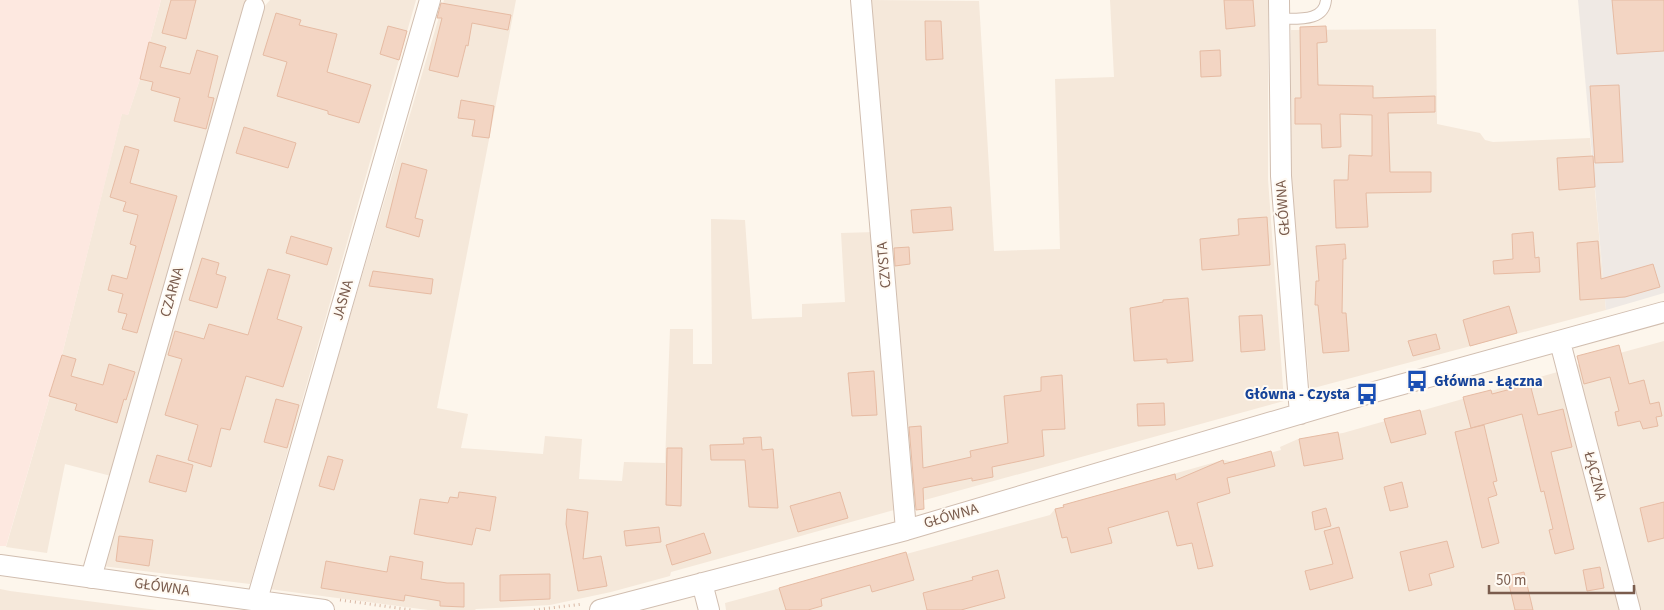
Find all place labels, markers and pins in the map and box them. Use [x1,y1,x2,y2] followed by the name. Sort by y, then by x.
[1404,368,1430,394] bus stop icon: Główna - Łączna
[1434,371,1543,392] place label: Główna - Łączna
[1354,381,1380,407] bus stop icon: Główna - Czysta
[1245,384,1350,405] place label: Główna - Czysta

